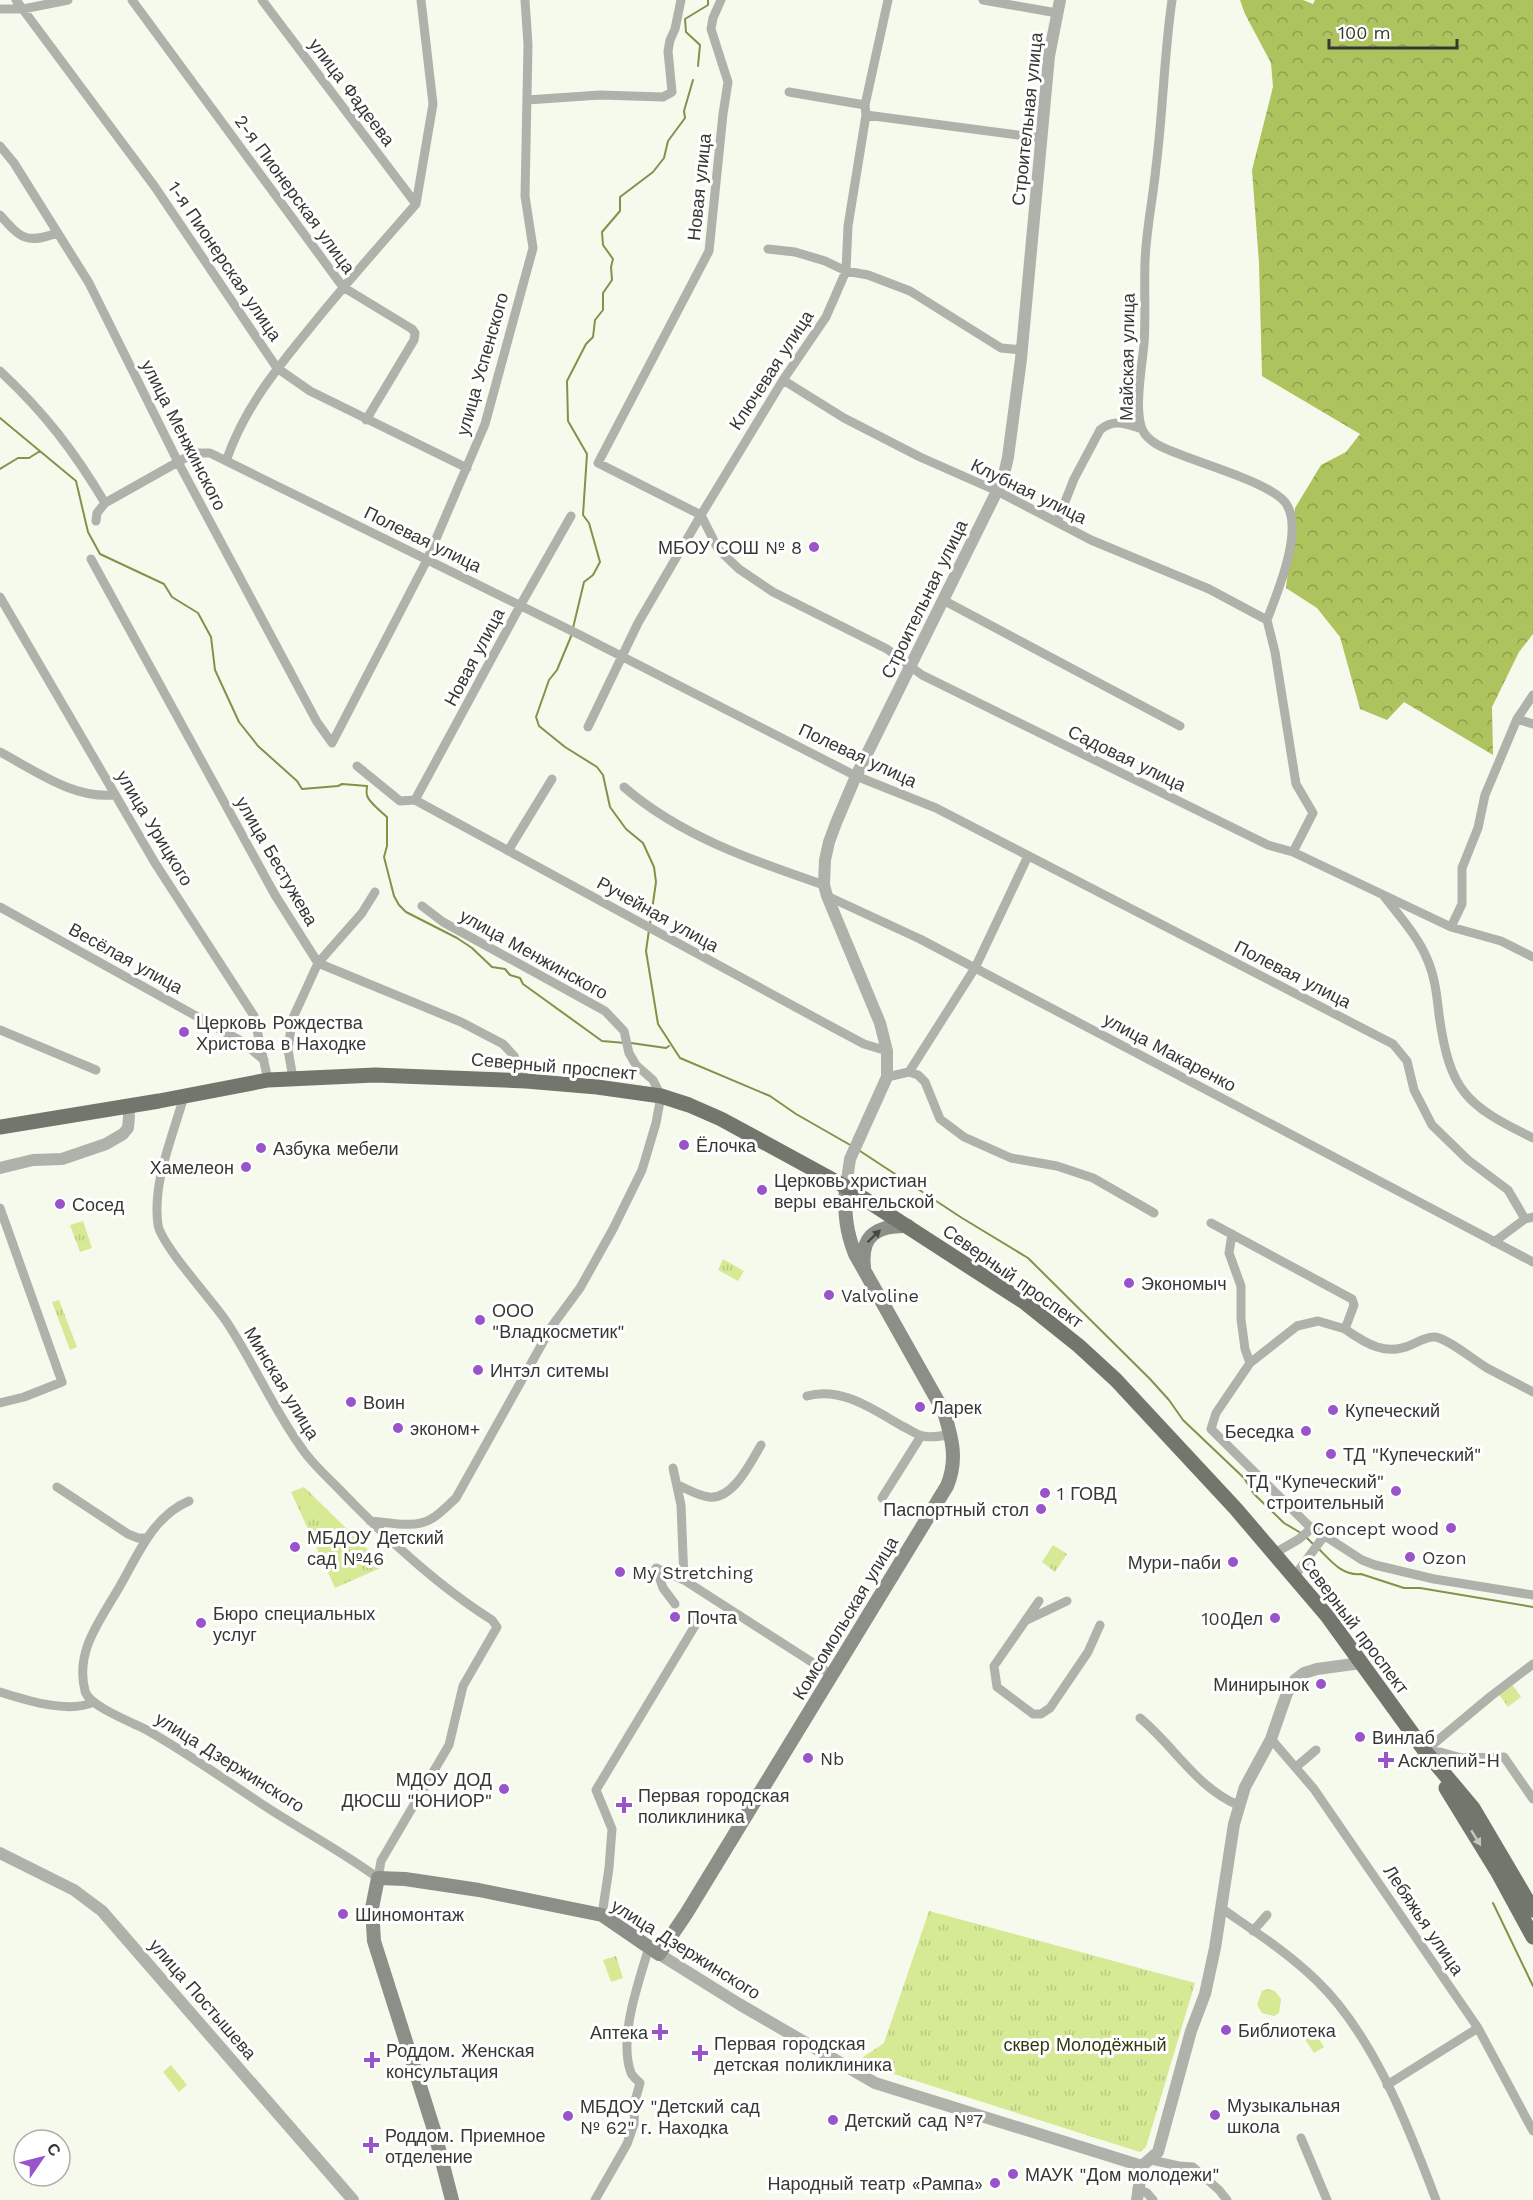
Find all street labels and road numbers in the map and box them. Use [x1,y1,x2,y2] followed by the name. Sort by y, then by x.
[1007,30,1047,207] street label: Строительная улица
[305,34,400,151] street label: улица Фадеева
[230,111,360,278] street label: 2-я Пионерская улица
[683,131,715,242] street label: Новая улица
[164,177,287,345] street label: 1-я Пионерская улица
[452,290,512,438] street label: улица Успенского
[1115,292,1139,421] street label: Майская улица
[725,305,818,434] street label: Ключевая улица
[137,356,231,514] street label: улица Менжинского
[968,454,1091,528] street label: Клубная улица
[361,502,486,577] street label: Полевая улица
[876,515,972,682] street label: Строительная улица
[439,604,509,709] street label: Новая улица
[796,718,921,792] street label: Полевая улица
[1065,720,1190,796] street label: Садовая улица
[112,766,198,890] street label: улица Урицкого
[232,793,323,930] street label: улица Бестужева
[594,872,723,957] street label: Ручейная улица
[456,905,612,1003] street label: улица Менжинского
[65,918,187,998] street label: Весёлая улица
[1231,936,1356,1013] street label: Полевая улица
[1100,1008,1240,1096] street label: улица Макаренко
[470,1048,638,1084] street label: Северный проспект
[939,1220,1087,1332] street label: Северный проспект
[240,1323,324,1444] street label: Минская улица
[788,1532,903,1703] street label: Комсомольская улица
[1297,1552,1413,1698] street label: Северный проспект
[152,1708,308,1816] street label: улица Дзержинского
[1379,1861,1469,1980] street label: Лебяжья улица
[608,1895,764,2003] street label: улица Дзержинского
[145,1935,262,2064] street label: улица Постышева

